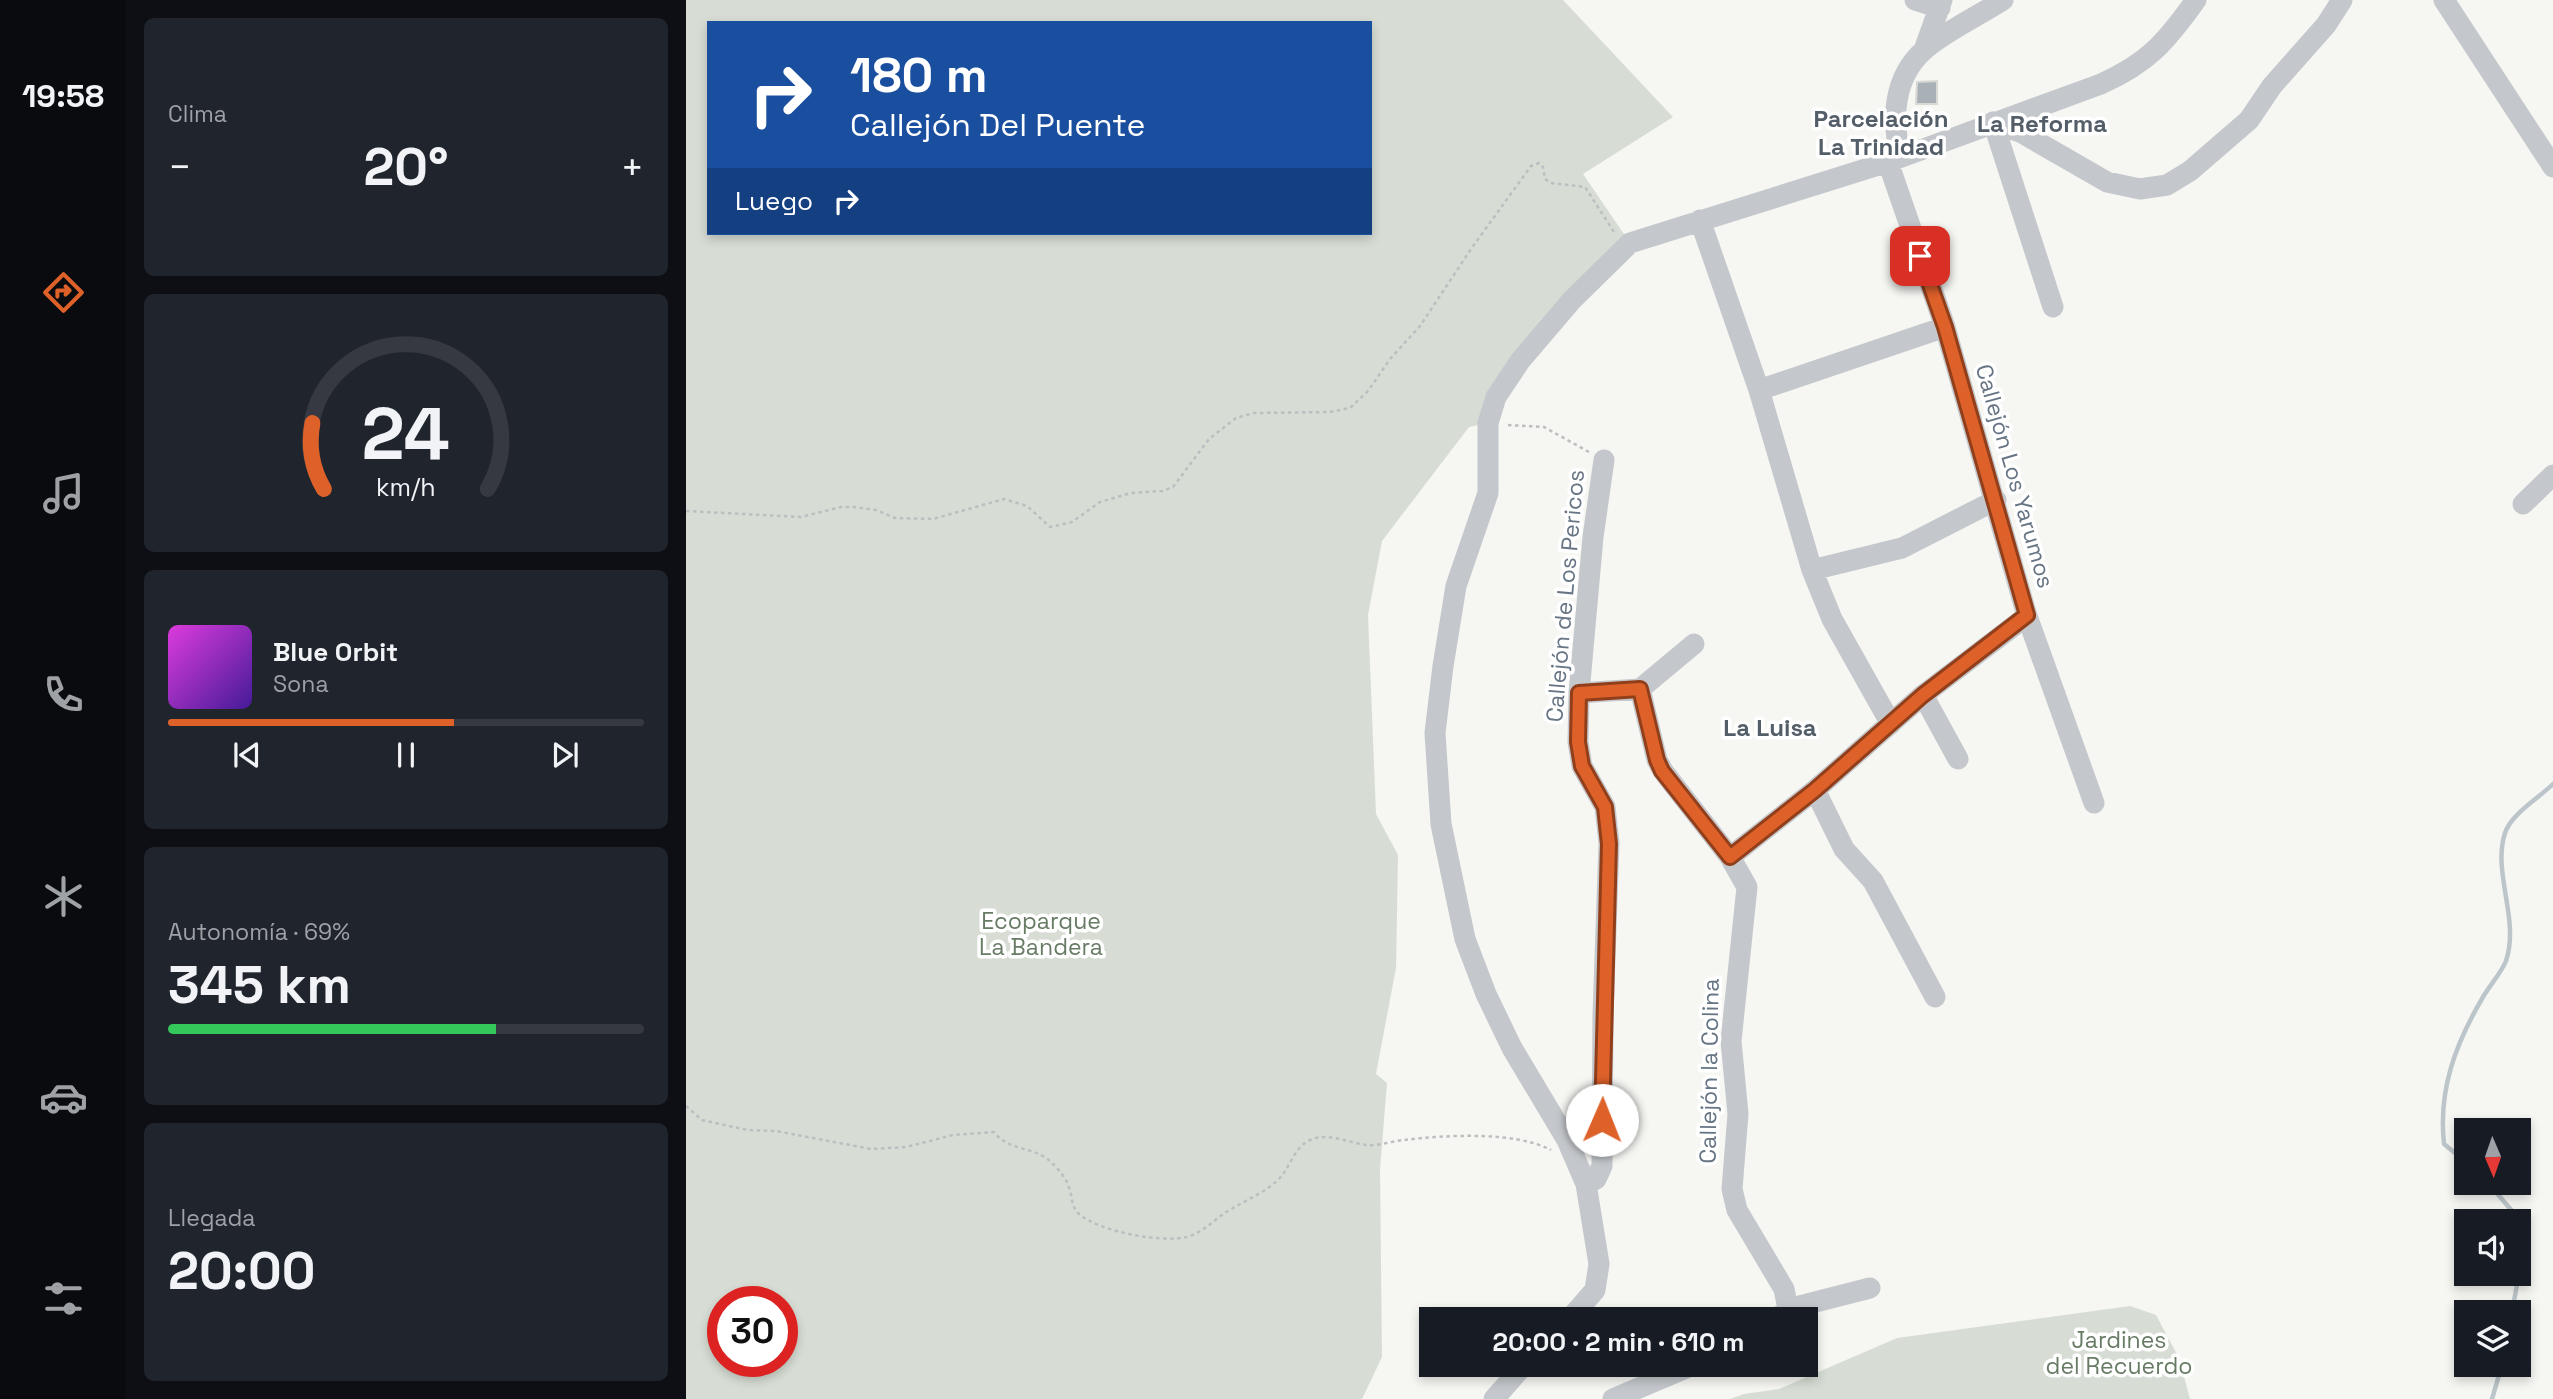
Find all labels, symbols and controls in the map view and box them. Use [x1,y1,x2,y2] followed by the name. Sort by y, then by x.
[850,44,988,106] text: 180 m
[735,49,826,140] icon: right
[22,76,104,116] text: 19:58
[168,99,227,129] text: Clima
[1813,103,1949,162] district label: Parcelación La Trinidad
[850,105,1145,145] text: Callejón Del Puente
[1977,108,2107,139] district label: La Reforma
[363,134,449,200] text: 20°
[168,143,192,191] text: −
[620,143,644,191] text: +
[827,182,865,220] icon: right
[735,184,813,218] text: Luego
[1890,226,1950,286] pin
[1901,237,1939,275] icon: arrive
[39,268,88,317] icon: directions
[1969,361,2061,591] street label: Callejón Los Yarumos
[362,388,450,481] text: 24
[39,469,88,518] icon: music
[1539,469,1591,723] street label: Callejón de Los Pericos
[376,471,436,503] text: km/h
[273,635,398,669] text: Blue Orbit
[273,669,329,699] text: Sona
[39,670,88,719] icon: phone
[1723,712,1817,743] district label: La Luisa
[228,736,266,774] icon: previous
[387,736,425,774] icon: pause
[546,736,584,774] icon: next
[39,872,88,921] icon: climate
[979,906,1103,962] park label: Ecoparque La Bandera
[168,917,350,947] text: Autonomía · 69%
[168,952,351,1018] text: 345 km
[1692,978,1726,1164] street label: Callejón la Colina
[39,1073,88,1122] icon: car
[1565,1083,1639,1157] position arrow
[2454,1118,2530,1195] north arrow
[2454,1118,2531,1377] map controls
[168,1203,256,1233] text: Llegada
[2454,1209,2531,1286] button: sound
[168,1238,315,1304] text: 20:00
[39,1274,88,1323] icon: filters
[707,1286,798,1377] speed limit sign: 30
[2454,1300,2531,1377] button: layers
[1492,1325,1745,1359] text: 20:00 · 2 min · 610 m
[2046,1325,2192,1381] park label: Jardines del Recuerdo

